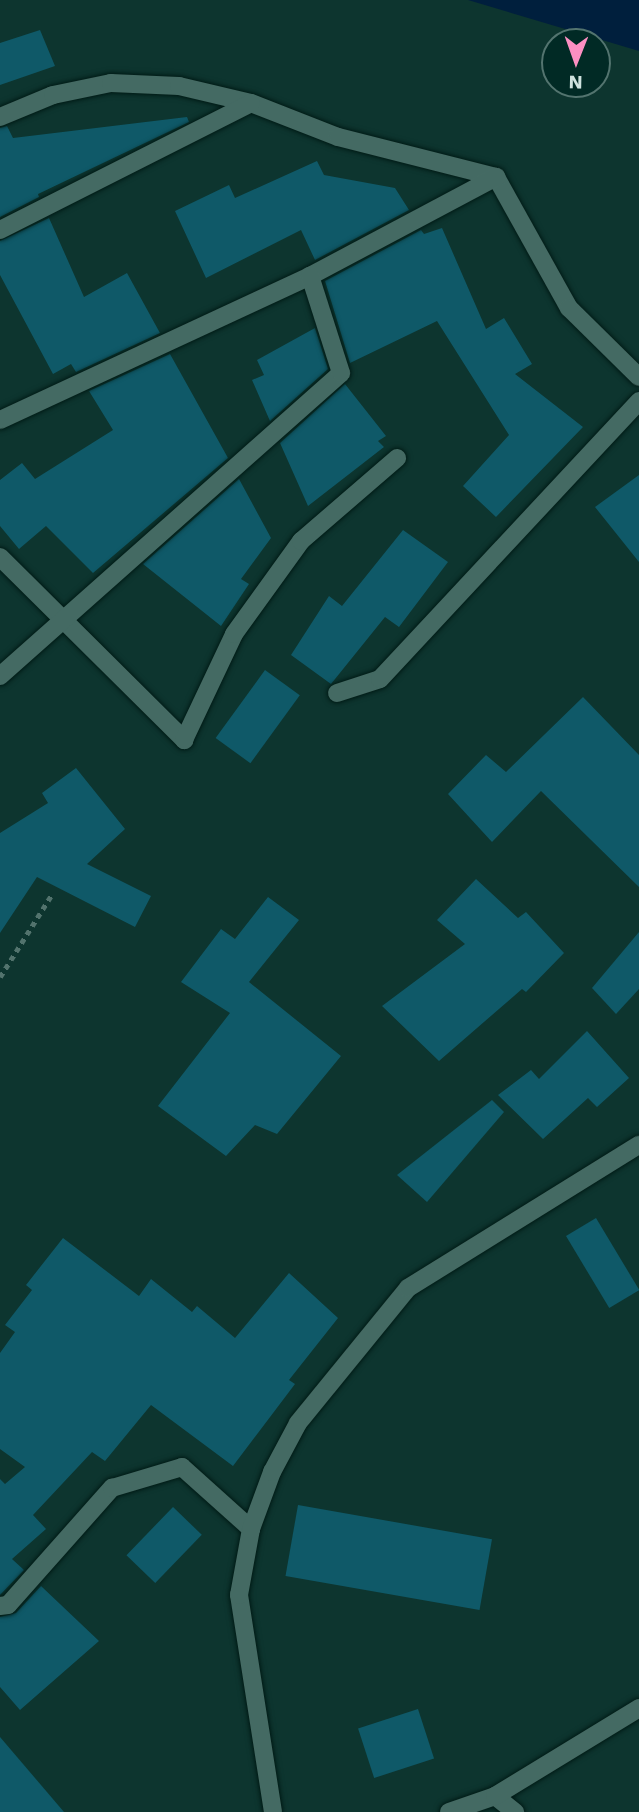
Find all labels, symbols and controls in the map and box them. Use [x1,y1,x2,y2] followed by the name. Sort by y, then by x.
[541,28,611,98] north arrow
[568,71,583,94] text: N

